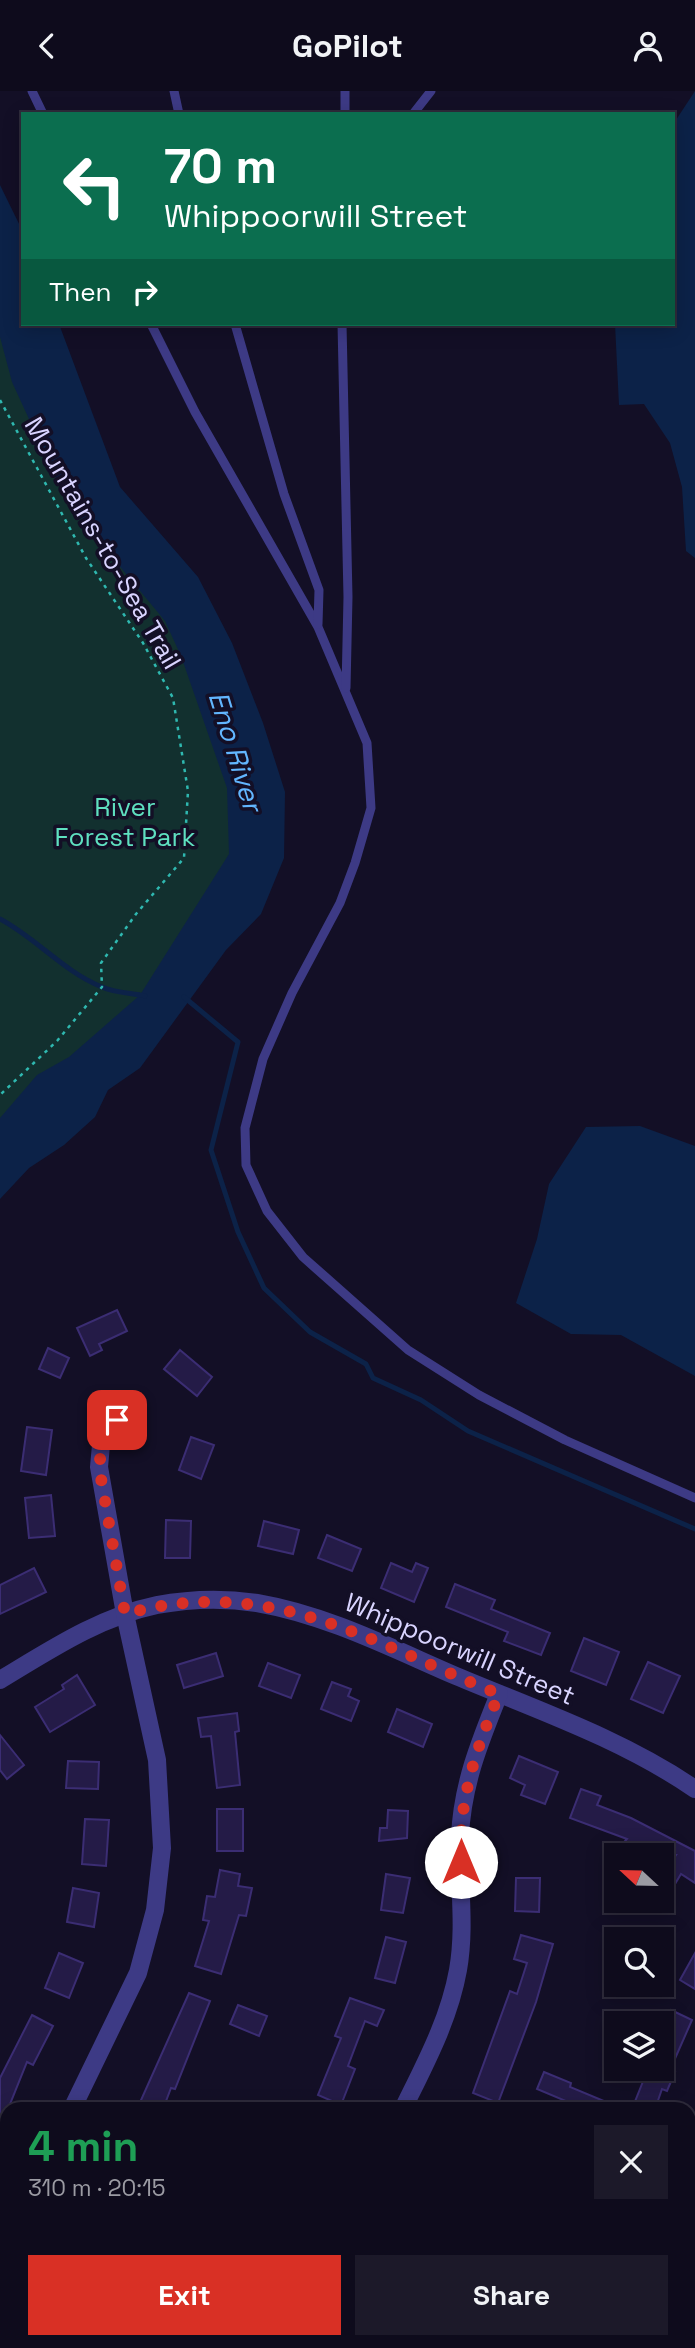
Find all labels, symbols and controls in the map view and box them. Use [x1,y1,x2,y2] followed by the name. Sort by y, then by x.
[292,26,403,66] text: GoPilot
[28,27,66,65] icon: back
[629,27,667,65] icon: person
[164,135,277,197] text: 70 m
[49,140,140,231] icon: left
[164,196,467,236] text: Whippoorwill Street
[126,273,164,311] icon: right
[49,275,112,309] text: Then
[17,411,189,675] street label: Mountains-to-Sea Trail
[201,687,272,819] water label: Eno River
[55,790,195,854] park label: River Forest Park
[87,1390,147,1450] pin
[98,1401,136,1439] icon: arrive
[340,1585,580,1713] street label: Whippoorwill Street
[424,1825,498,1899] position arrow
[604,1843,674,1913] north arrow
[604,1843,674,2081] map controls
[604,1927,674,1997] button: search
[604,2011,674,2081] button: layers
[28,2120,138,2173] text: 4 min
[594,2125,668,2199] button: close
[28,2173,166,2203] text: 310 m · 20:15
[28,2255,341,2335] button: Exit
[355,2255,668,2335] button: Share

